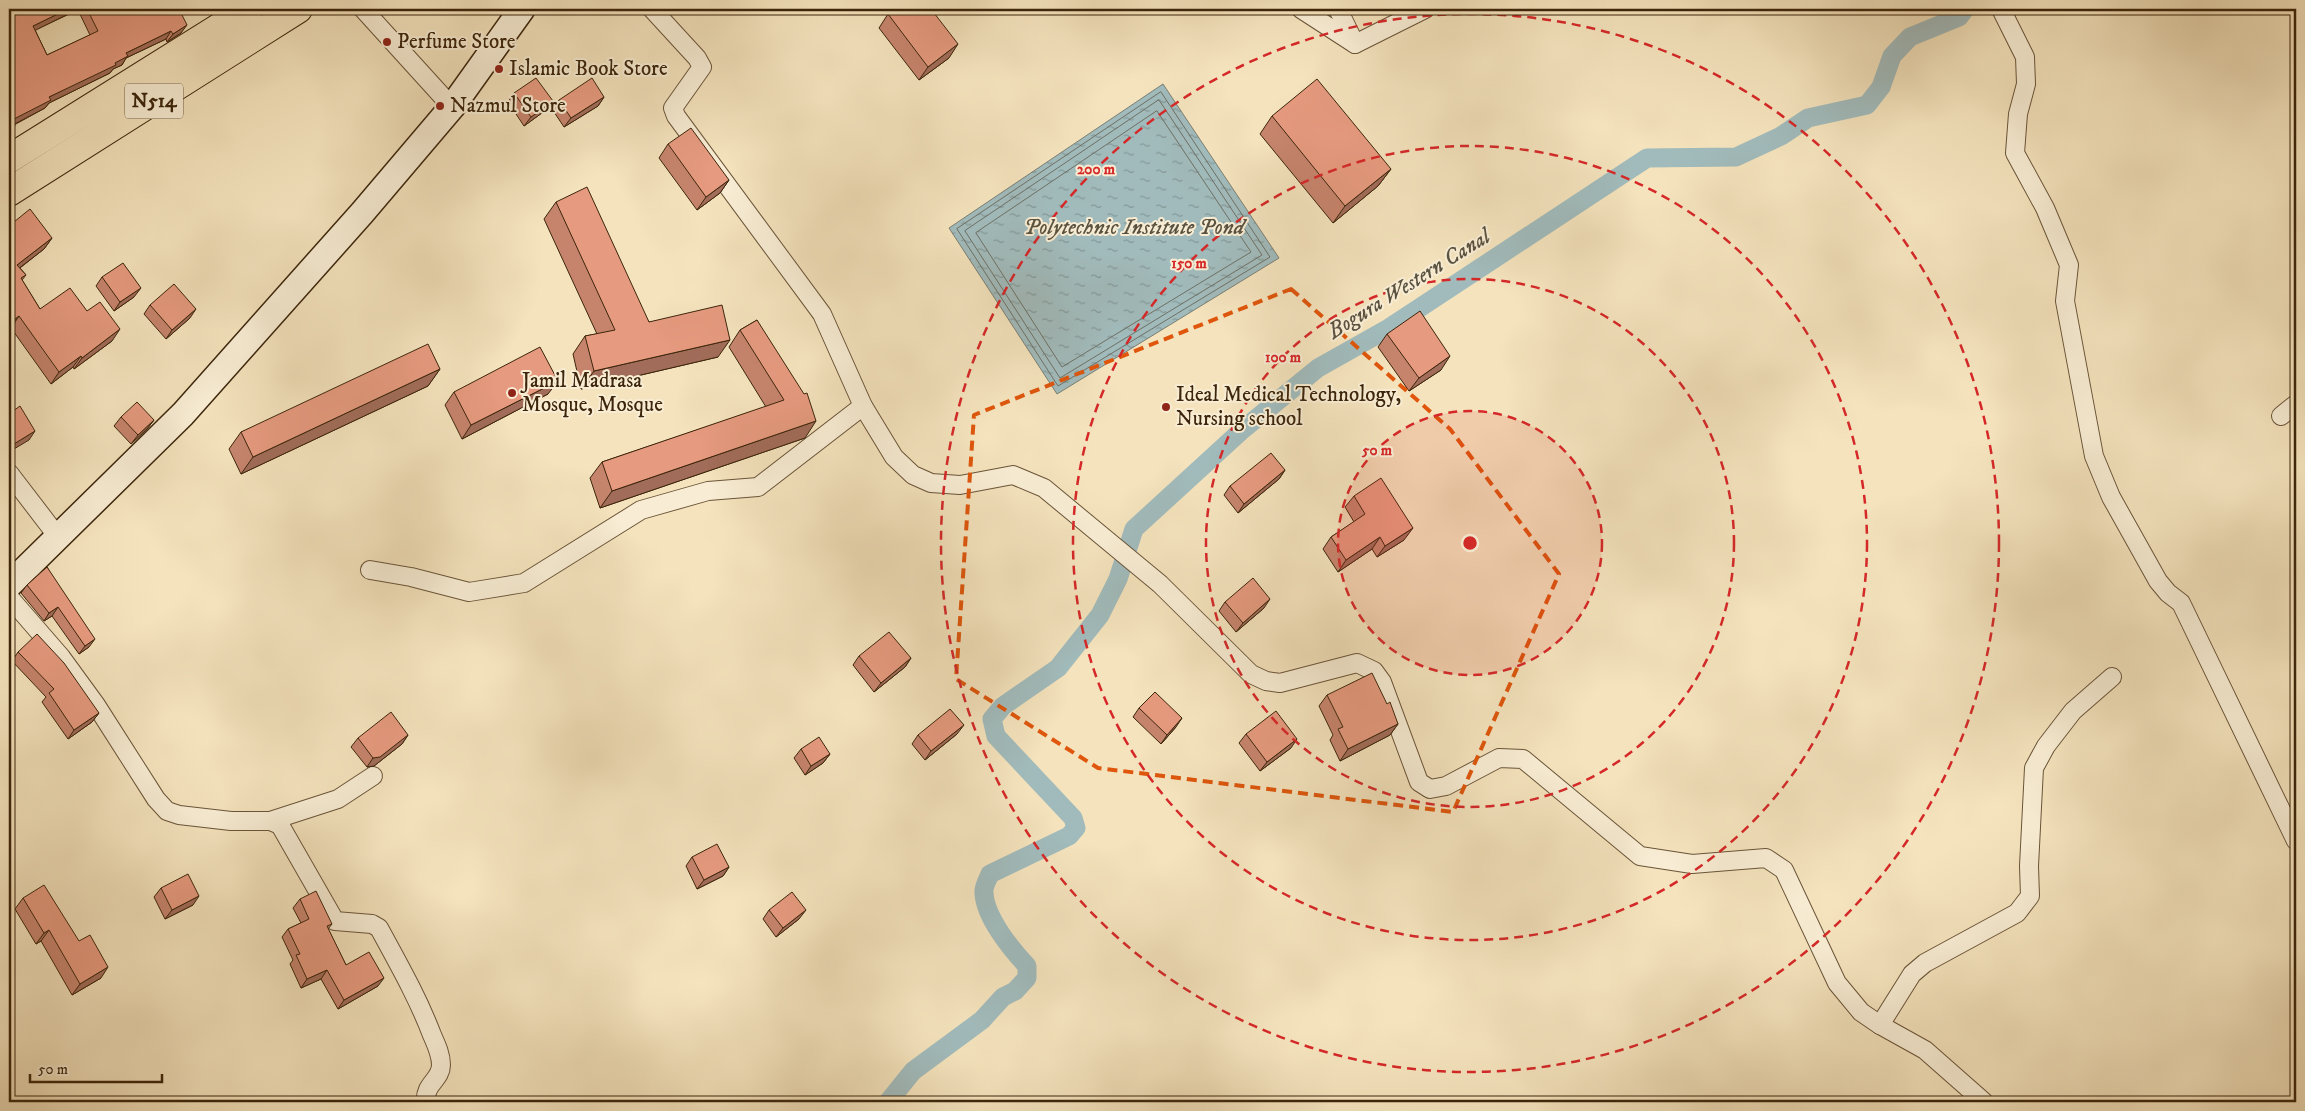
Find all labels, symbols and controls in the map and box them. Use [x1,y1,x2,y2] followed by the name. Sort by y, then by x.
[397,29,516,55] place label: Perfume Store
[381,36,393,48] marker: Perfume Store
[509,56,668,82] place label: Islamic Book Store
[493,63,505,75] marker: Islamic Book Store
[125,84,183,118] road number: N514
[450,93,566,119] place label: Nazmul Store
[434,100,446,112] marker: Nazmul Store
[1077,160,1116,179] text: 200 m
[1024,214,1248,241] water label: Polytechnic Institute Pond
[1322,222,1497,345] water label: Bogura Western Canal
[1171,254,1207,273] text: 150 m
[1265,348,1302,367] text: 100 m
[520,368,663,418] place label: Jamil Madrasa Mosque, Mosque
[1176,382,1401,432] place label: Ideal Medical Technology, Nursing school
[506,387,518,399] marker: Jamil Madrasa Mosque, Mosque
[1160,401,1172,413] marker: Ideal Medical Technology, Nursing school
[1361,441,1393,460] text: 50 m
[1461,534,1479,552] centre of rings
[30,1051,162,1083] scale bar
[38,1060,68,1079] text: 50 m

